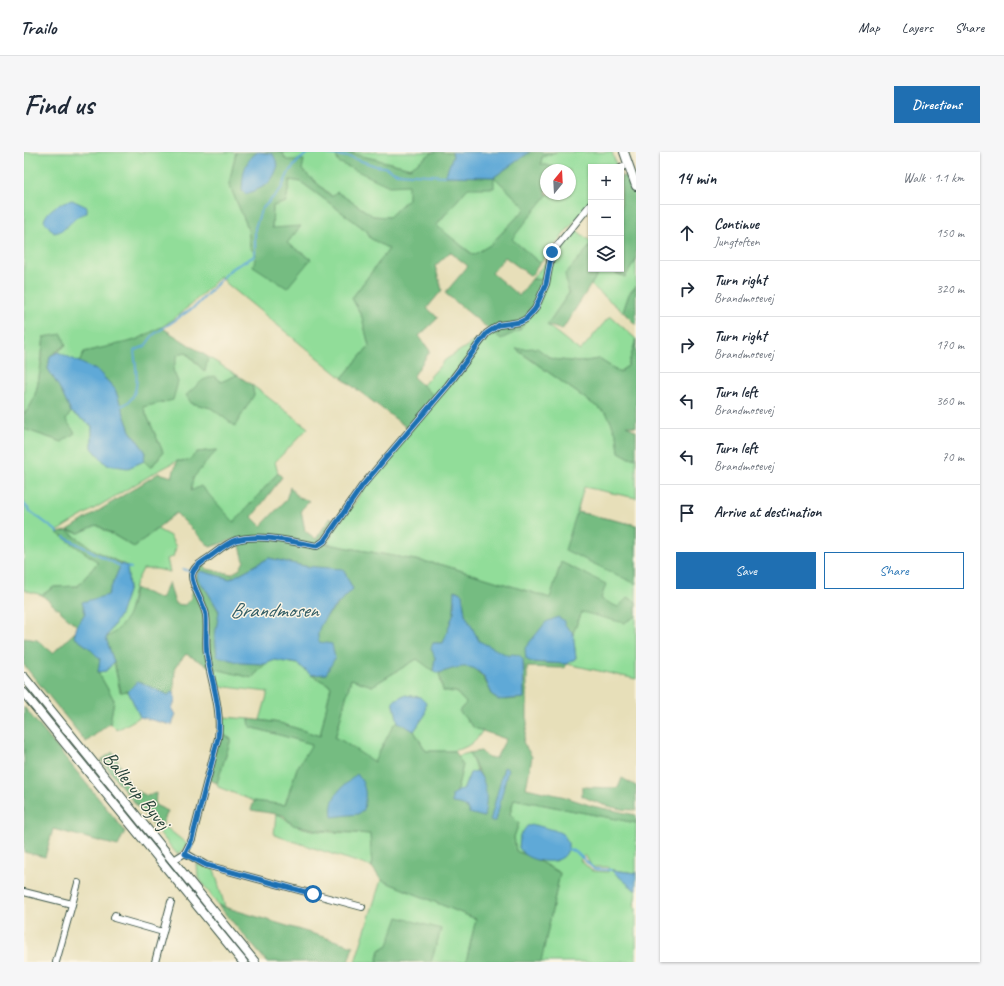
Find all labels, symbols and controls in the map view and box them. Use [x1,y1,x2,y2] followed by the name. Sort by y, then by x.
[20,16,56,40] text: Trailo
[858,19,880,36] text: Map
[902,19,933,36] text: Layers
[955,19,984,36] text: Share
[894,86,980,123] button: Directions
[24,87,94,122] text: Find us
[540,164,576,200] north arrow
[588,164,624,272] map controls
[588,164,624,200] button: +
[676,168,716,189] text: 14 min
[903,170,964,186] text: Walk · 1.1 km
[588,200,624,236] button: −
[714,215,759,234] text: Continue
[676,222,698,244] icon: ahead
[936,225,964,241] text: 150 m
[714,234,760,250] text: Jungtoften
[588,236,624,272] button: layers
[543,243,561,261] route end
[714,271,767,290] text: Turn right
[676,278,698,300] icon: right
[936,281,964,297] text: 320 m
[714,290,774,306] text: Brandmosevej
[714,327,767,346] text: Turn right
[676,334,698,356] icon: right
[936,337,964,353] text: 170 m
[714,346,774,362] text: Brandmosevej
[714,383,757,402] text: Turn left
[676,390,698,412] icon: left
[936,393,964,409] text: 360 m
[714,402,774,418] text: Brandmosevej
[714,439,757,458] text: Turn left
[676,446,698,468] icon: left
[942,449,964,465] text: 70 m
[714,458,774,474] text: Brandmosevej
[676,502,698,524] icon: arrive
[714,503,821,522] text: Arrive at destination
[676,552,816,589] button: Save
[824,552,964,589] button: Share
[230,597,320,623] water label: Brandmosen
[97,746,177,836] street label: Ballerup Byvej
[304,885,322,903] route start

